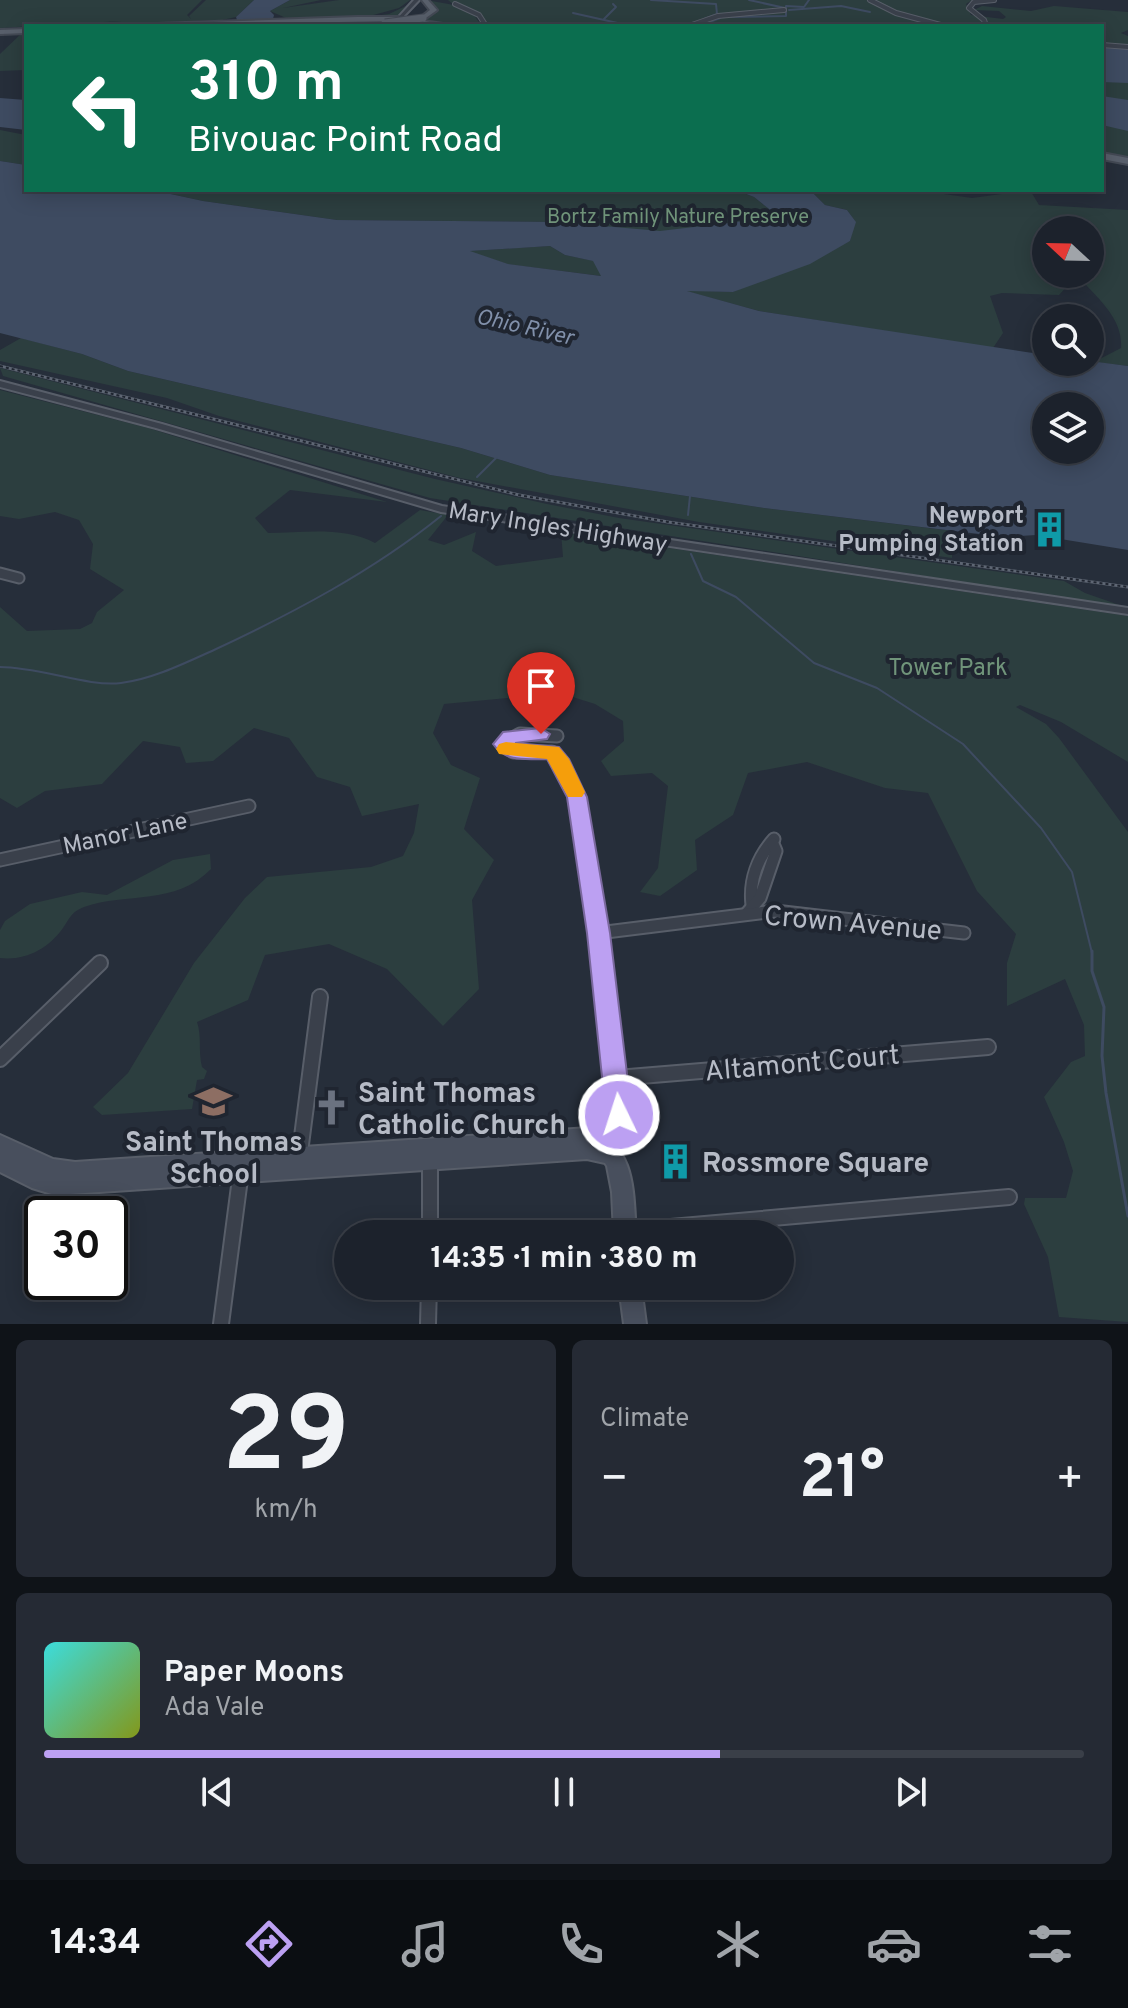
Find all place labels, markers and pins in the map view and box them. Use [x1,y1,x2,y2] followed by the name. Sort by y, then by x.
[838,502,1024,560] place label: Newport Pumping Station
[1031,510,1069,548] building icon: Newport Pumping Station
[507,652,575,734] pin
[358,1077,566,1145] place label: Saint Thomas Catholic Church
[195,1082,233,1120] school or university icon: Saint Thomas School
[313,1089,351,1127] church icon: Saint Thomas Catholic Church
[125,1126,303,1194] place label: Saint Thomas School
[657,1143,695,1181] building icon: Rossmore Square
[702,1147,929,1183] place label: Rossmore Square

